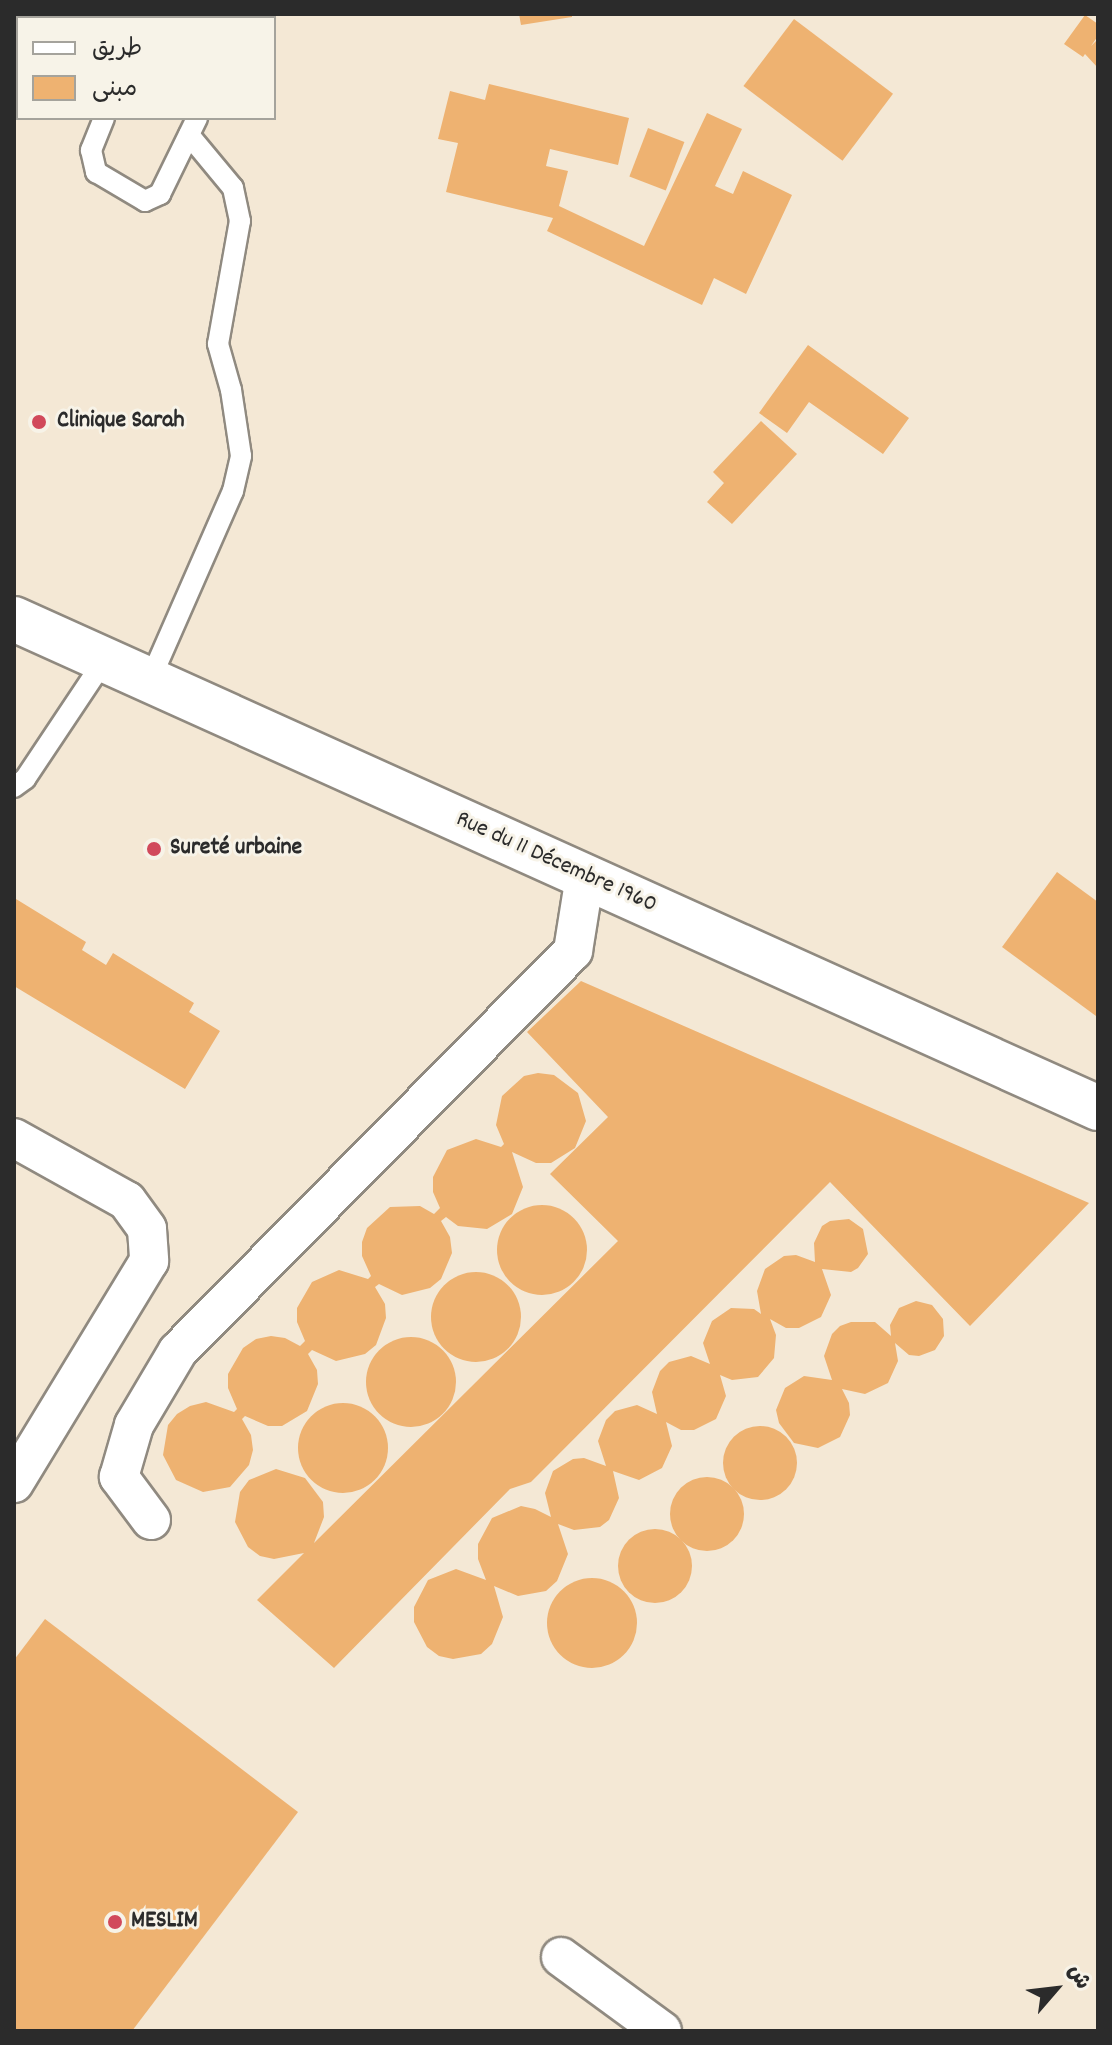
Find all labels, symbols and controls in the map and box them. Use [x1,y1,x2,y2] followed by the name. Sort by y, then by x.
[16,16,276,120] legend
[92,33,142,67] text: طريق
[92,73,137,107] text: مبنى
[57,408,185,436] place label: Clinique Sarah
[28,411,50,433] marker: Clinique Sarah
[451,806,661,920] street label: Rue du 11 Décembre 1960
[170,835,302,863] place label: Sureté urbaine
[145,840,163,858] marker: Sureté urbaine
[131,1908,198,1936] place label: MESLIM
[106,1913,124,1931] marker: MESLIM
[1016,1949,1096,2029] north arrow
[1058,1960,1097,1995] text: ش

